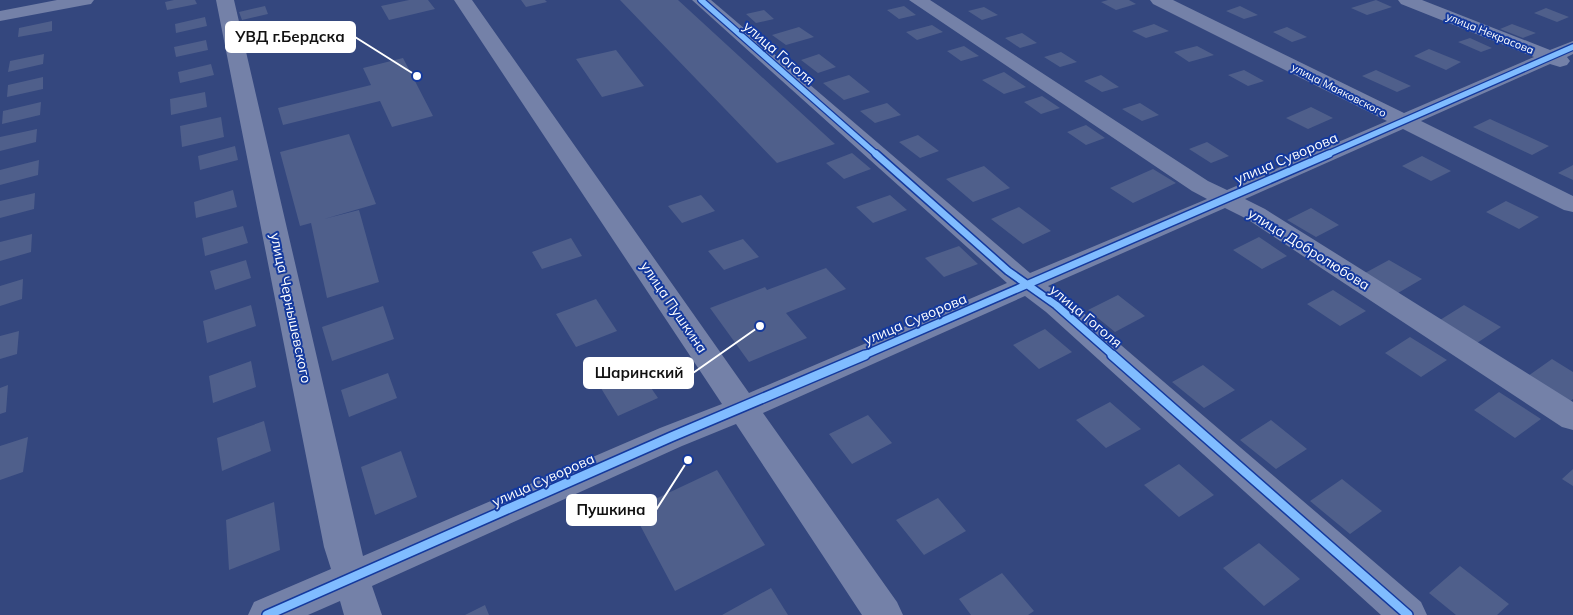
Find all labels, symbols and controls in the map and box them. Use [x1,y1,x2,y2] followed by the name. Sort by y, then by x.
[1444,9,1536,57] street label: улица Некрасова
[740,17,818,89] street label: улица Гоголя
[226,22,355,52] callout: УВД г.Бердска
[234,27,345,46] text: УВД г.Бердска
[1289,60,1389,120] street label: улица Маяковского
[1232,128,1340,188] street label: улица Суворова
[1245,204,1373,294] street label: улица Добролюбова
[266,231,316,385] street label: улица Чернышевского
[637,258,711,356] street label: улица Пушкина
[1046,281,1126,351] street label: улица Гоголя
[861,289,969,349] street label: улица Суворова
[584,358,693,388] callout: Шаринский
[595,363,683,382] text: Шаринский
[489,449,597,511] street label: улица Суворова
[567,495,656,525] callout: Пушкина
[576,500,646,519] text: Пушкина

